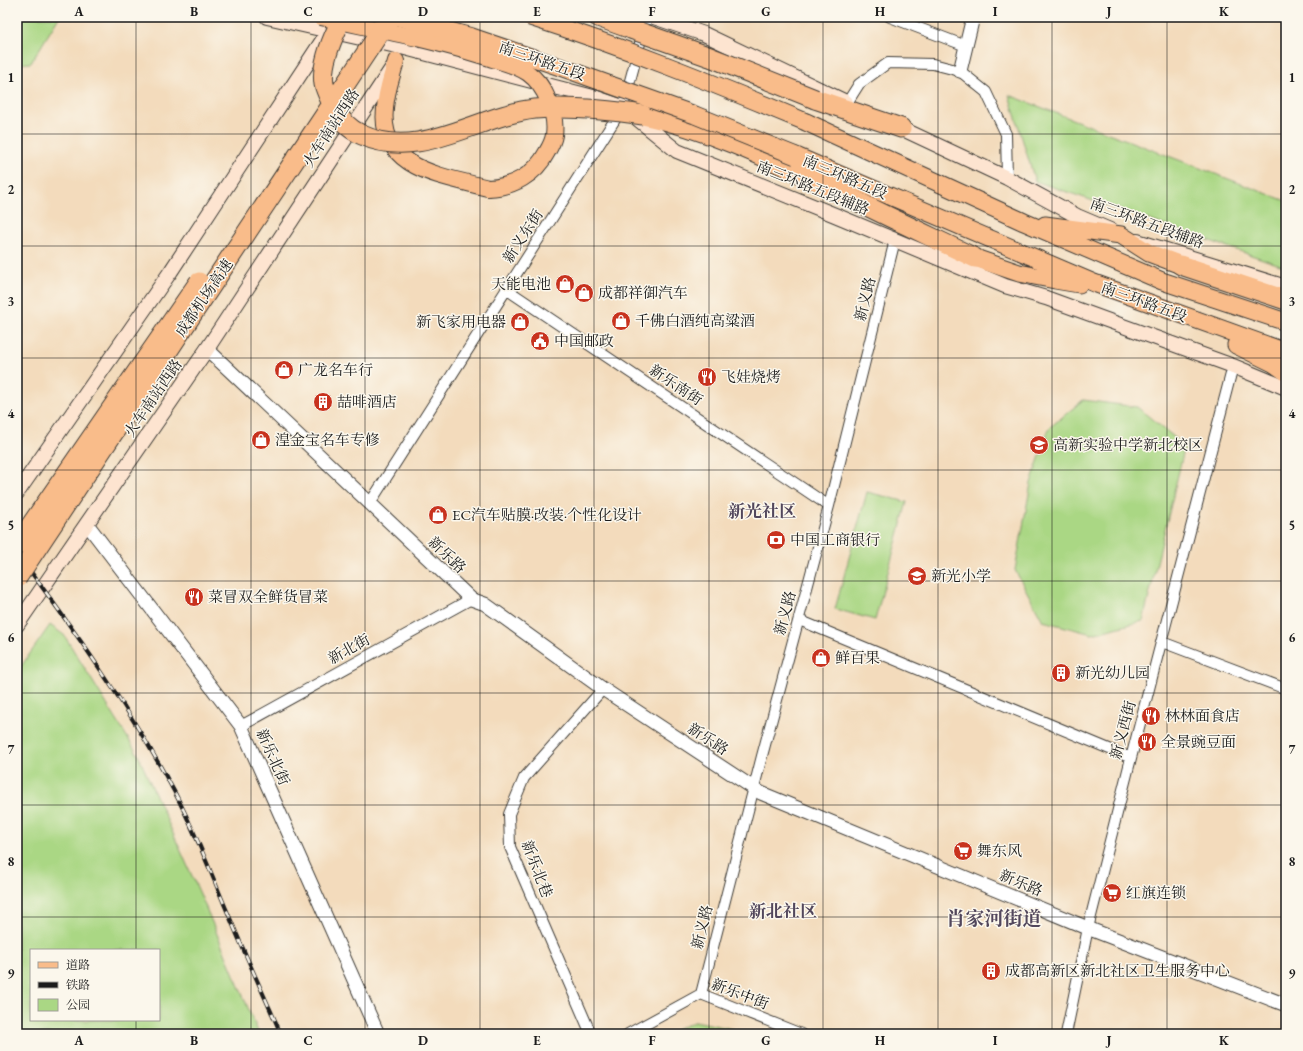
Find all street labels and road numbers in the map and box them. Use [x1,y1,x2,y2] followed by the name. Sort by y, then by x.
[497,37,588,84] street label: 南三环路五段
[298,85,363,171] street label: 火车南站西路
[800,150,890,203] street label: 南三环路五段
[754,156,872,219] street label: 南三环路五段辅路
[1088,193,1207,252] street label: 南三环路五段辅路
[498,205,547,266] street label: 新义东街
[171,255,237,340] street label: 成都机场高速
[850,275,879,323] street label: 新义路
[1099,277,1190,326] street label: 南三环路五段
[120,355,186,440] street label: 火车南站西路
[646,360,706,409] street label: 新乐南街
[425,532,470,577] street label: 新乐路
[770,589,800,637] street label: 新义路
[324,629,373,668] street label: 新北街
[1106,698,1139,761] street label: 新义西街
[684,718,732,759] street label: 新乐路
[253,726,294,788] street label: 新乐北街
[518,837,557,900] street label: 新乐北巷
[997,865,1046,900] street label: 新乐路
[687,903,716,951] street label: 新义路
[709,974,772,1013] street label: 新乐中街

